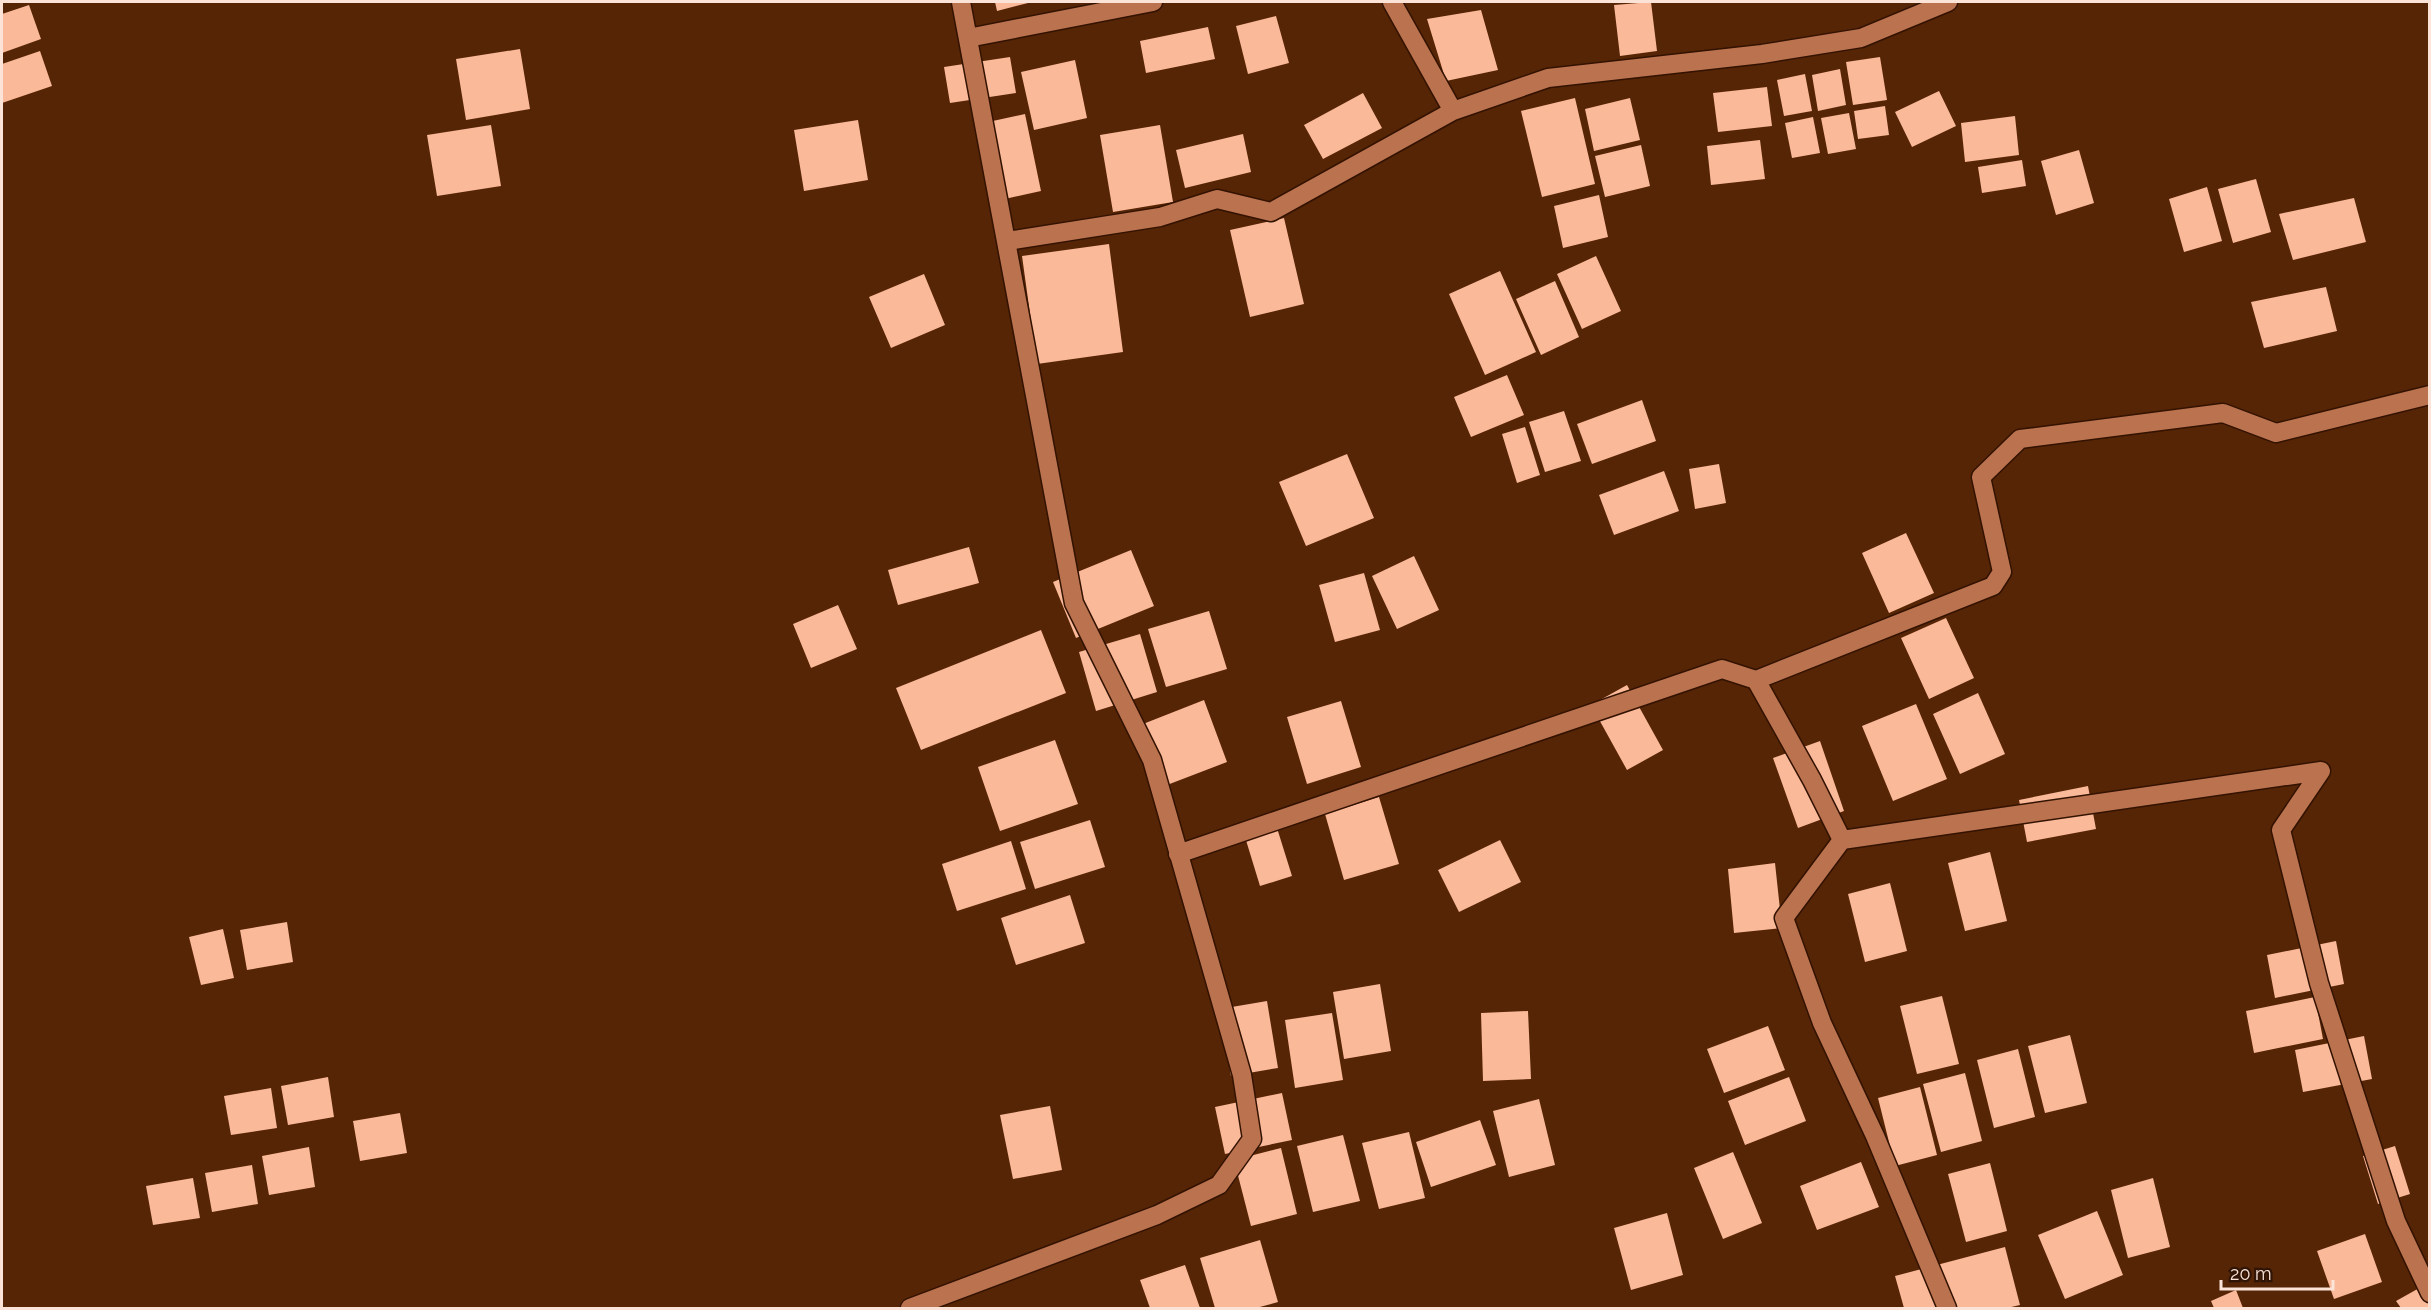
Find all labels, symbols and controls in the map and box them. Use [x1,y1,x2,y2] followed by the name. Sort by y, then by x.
[2221,1253,2334,1291] scale bar
[2230,1263,2272,1284] text: 20 m

